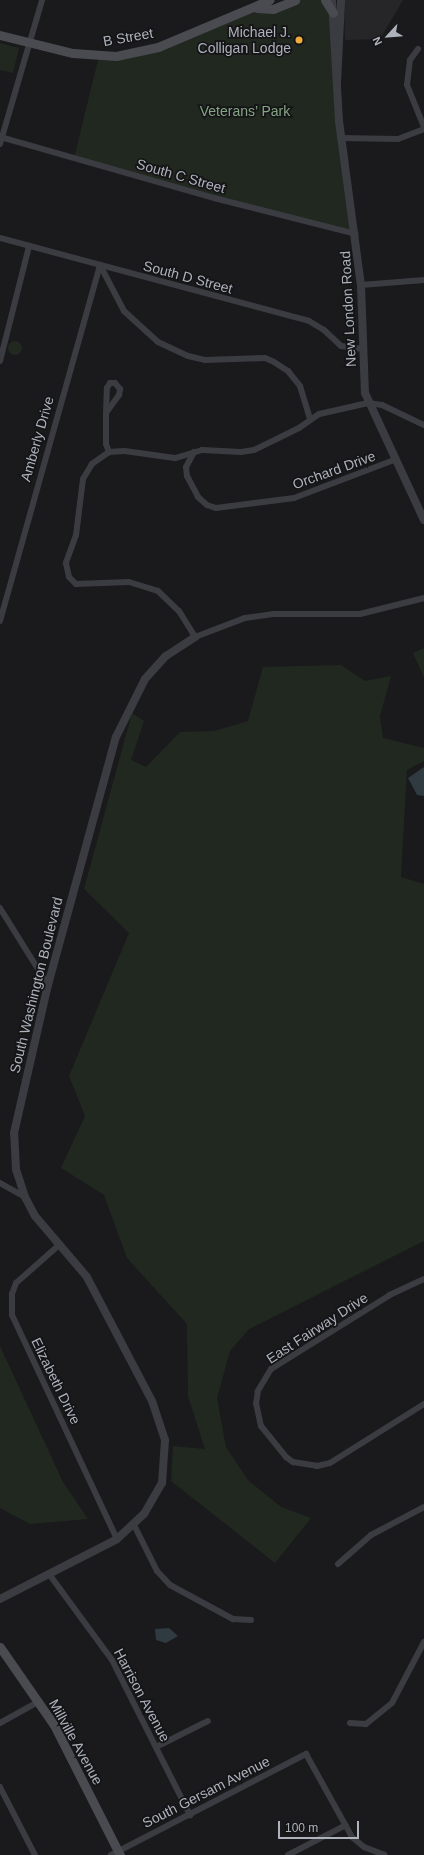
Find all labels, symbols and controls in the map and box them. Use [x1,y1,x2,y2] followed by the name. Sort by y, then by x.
[368,16,408,56] north arrow
[102,24,154,50] street label: B Street
[198,24,291,56] place label: Michael J. Colligan Lodge
[294,35,304,45] marker: Michael J. Colligan Lodge
[370,35,384,47] text: N
[199,103,291,119] park label: Veterans’ Park
[135,155,227,197] street label: South C Street
[337,251,359,367] street label: New London Road
[141,257,235,297] street label: South D Street
[17,394,57,484] street label: Amberly Drive
[290,447,378,493] street label: Orchard Drive
[6,895,66,1075] street label: South Washington Boulevard
[263,1289,371,1367] street label: East Fairway Drive
[28,1335,84,1427] street label: Elizabeth Drive
[110,1645,174,1745] street label: Harrison Avenue
[45,1696,107,1788] street label: Millville Avenue
[139,1752,273,1832] street label: South Gersam Avenue
[280,1813,361,1839] scale bar
[285,1821,318,1835] text: 100 m

